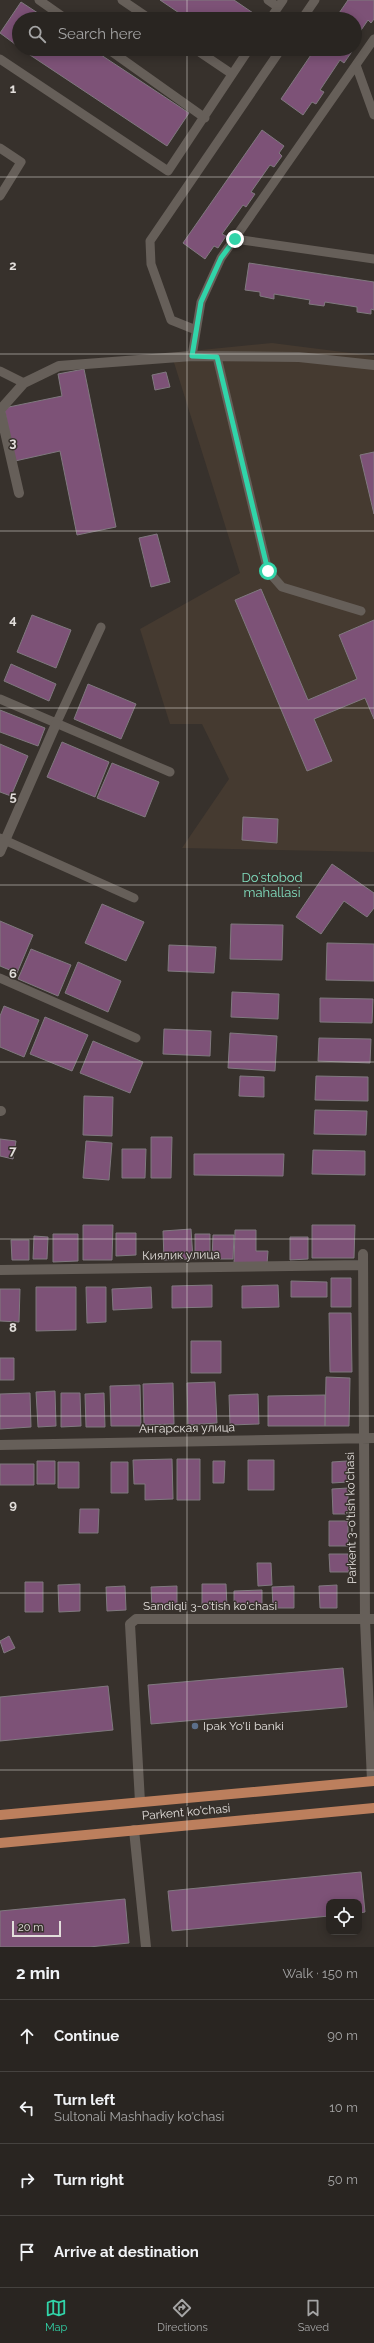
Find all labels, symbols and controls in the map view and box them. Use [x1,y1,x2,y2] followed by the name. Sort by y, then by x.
[12,12,362,56] search box
[26,23,48,45] icon: search
[58,25,141,43] text: Search here
[10,81,17,96] text: 1
[226,230,244,248] route end
[9,258,17,273] text: 2
[9,435,17,450] text: 3
[259,562,277,580] route start
[9,612,17,627] text: 4
[9,789,17,804] text: 5
[241,870,303,900] district label: Doʻstobod mahallasi
[9,966,17,981] text: 6
[9,1143,17,1158] text: 7
[142,1247,220,1263] street label: Киялик улица
[9,1320,17,1335] text: 8
[139,1420,235,1436] street label: Ангарская улица
[343,1452,359,1584] street label: Parkent 3-o'tish ko'chasi
[9,1497,17,1512] text: 9
[143,1599,277,1613] street label: Sandiqli 3-o'tish ko'chasi
[203,1719,284,1733] place label: Ipak Yo'li banki
[190,1721,200,1731] marker: Ipak Yo'li banki
[141,1801,231,1823] street label: Parkent ko'chasi
[326,1899,362,1935] map controls
[326,1899,362,1935] button: locate
[12,1919,61,1938] scale bar
[18,1921,43,1934] text: 20 m
[16,1963,60,1983] text: 2 min
[283,1966,358,1981] text: Walk · 150 m
[16,2025,38,2047] icon: ahead
[54,2027,119,2045] text: Continue
[327,2028,358,2043] text: 90 m
[54,2091,115,2109] text: Turn left
[16,2097,38,2119] icon: left
[329,2100,358,2115] text: 10 m
[54,2109,224,2124] text: Sultonali Mashhadiy ko'chasi
[16,2169,38,2191] icon: right
[54,2171,124,2189] text: Turn right
[328,2172,358,2187] text: 50 m
[16,2241,38,2263] icon: arrive
[54,2243,199,2261] text: Arrive at destination
[45,2297,67,2334] tab: Map
[157,2297,208,2334] tab: Directions
[298,2297,329,2334] tab: Saved

